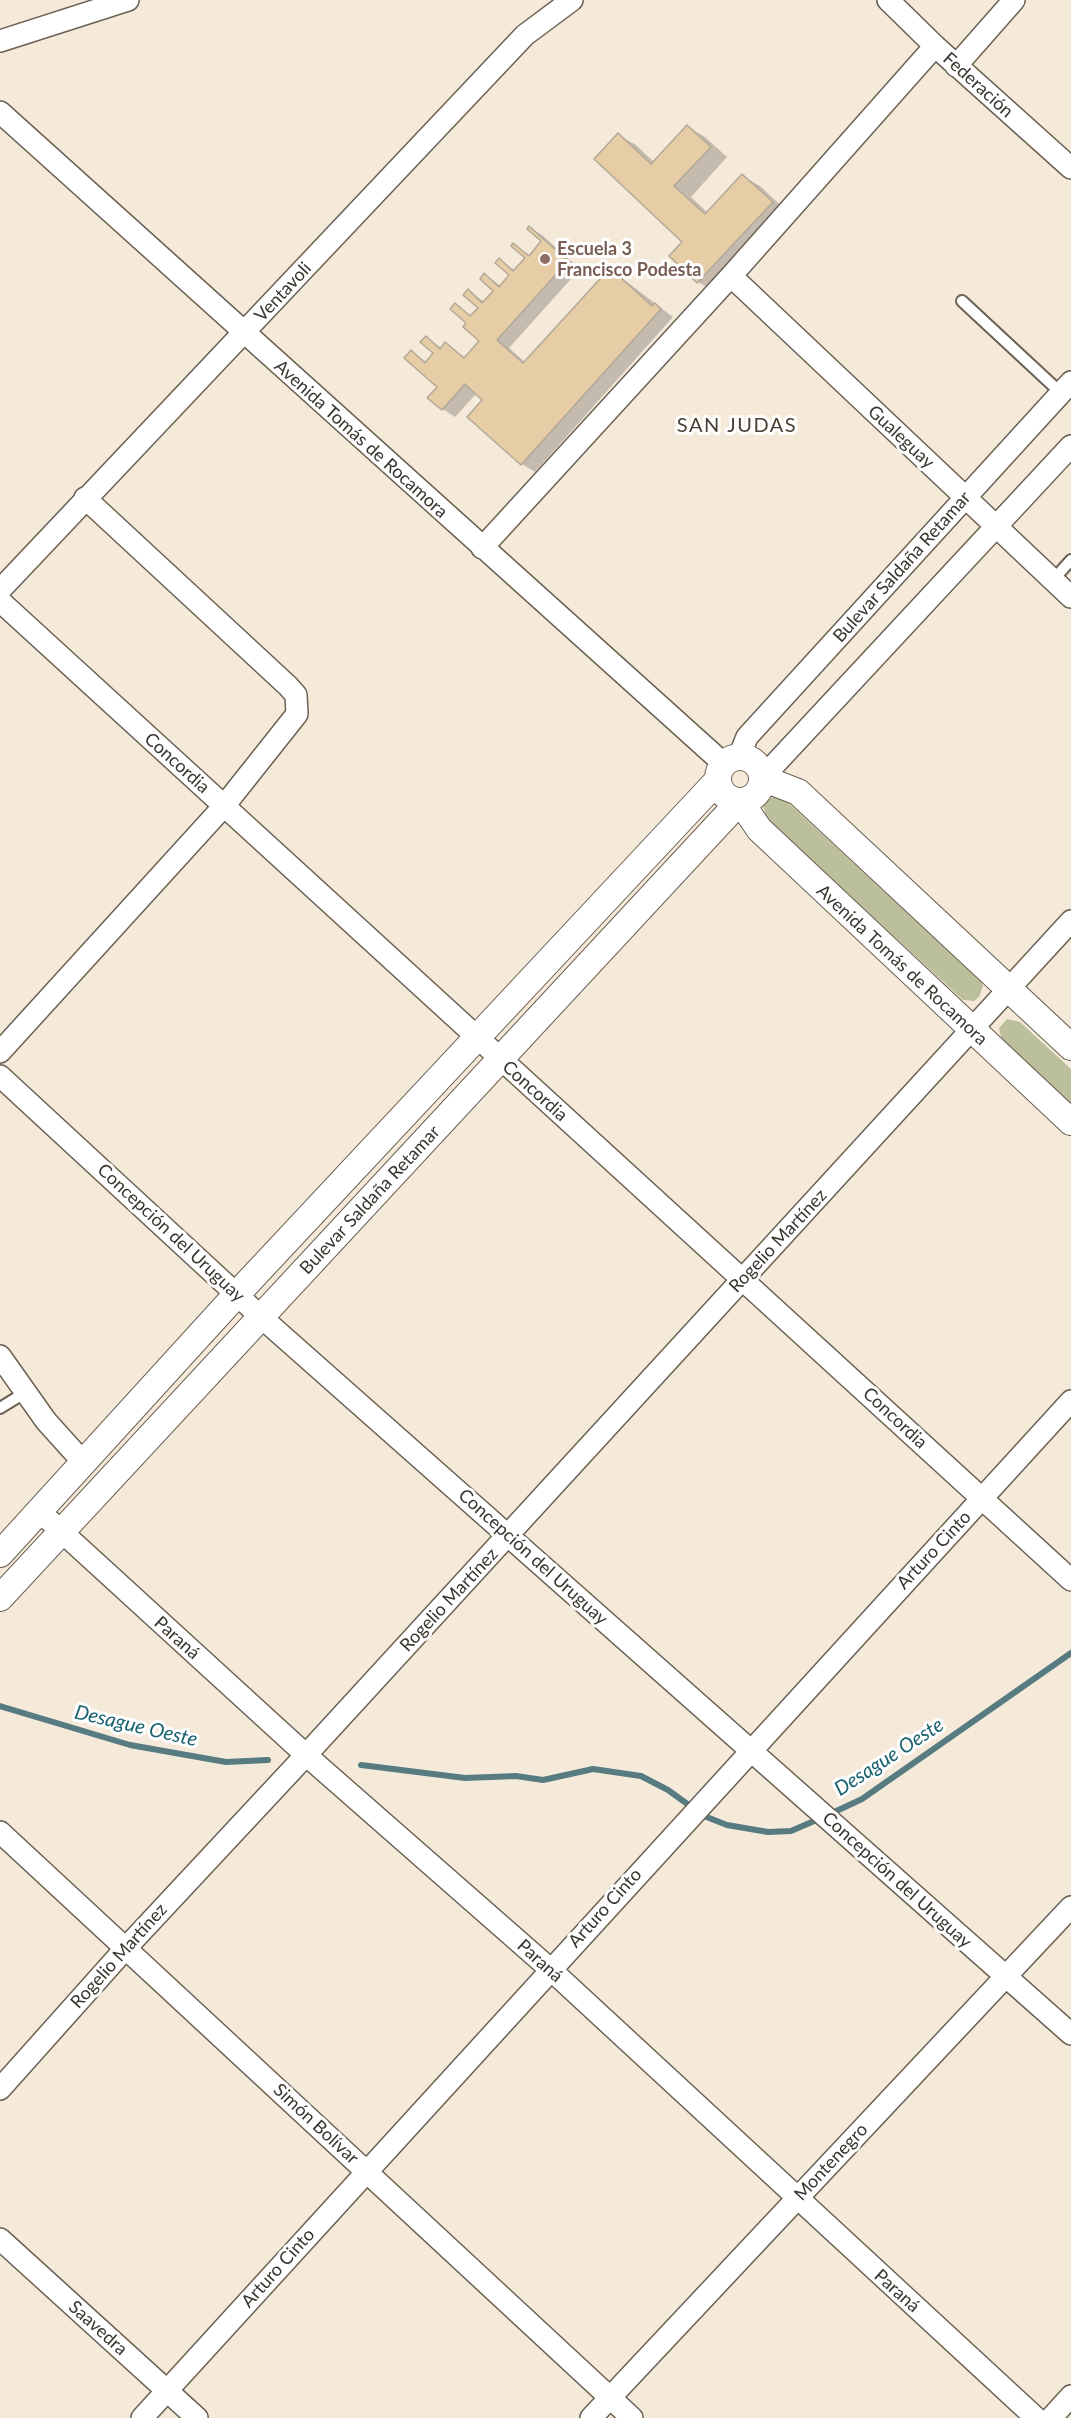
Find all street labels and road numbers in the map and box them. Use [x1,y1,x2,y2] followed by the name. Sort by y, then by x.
[938,48,1018,122] street label: Federación
[250,258,316,326] street label: Ventavoli
[270,355,452,523] street label: Avenida Tomás de Rocamora
[863,401,939,473] street label: Gualeguay
[829,487,975,647] street label: Bulevar Saldaña Retamar
[140,728,214,798] street label: Concordia
[812,880,992,1050] street label: Avenida Tomás de Rocamora
[498,1056,572,1126] street label: Concordia
[295,1121,445,1279] street label: Bulevar Saldaña Retamar
[93,1159,249,1307] street label: Concepción del Uruguay
[725,1185,831,1297] street label: Rogelio Martínez
[858,1383,932,1453] street label: Concordia
[454,1484,612,1630] street label: Concepción del Uruguay
[892,1506,976,1594] street label: Arturo Cinto
[396,1544,502,1656] street label: Rogelio Martínez
[150,1612,204,1664] street label: Paraná
[818,1807,976,1953] street label: Concepción del Uruguay
[564,1864,646,1952] street label: Arturo Cinto
[66,1899,172,2013] street label: Rogelio Martínez
[513,1935,567,1987] street label: Paraná
[269,2079,363,2169] street label: Simón Bolívar
[790,2119,872,2205] street label: Montenegro
[237,2224,319,2312] street label: Arturo Cinto
[870,2265,924,2317] street label: Paraná
[64,2296,132,2360] street label: Saavedra

